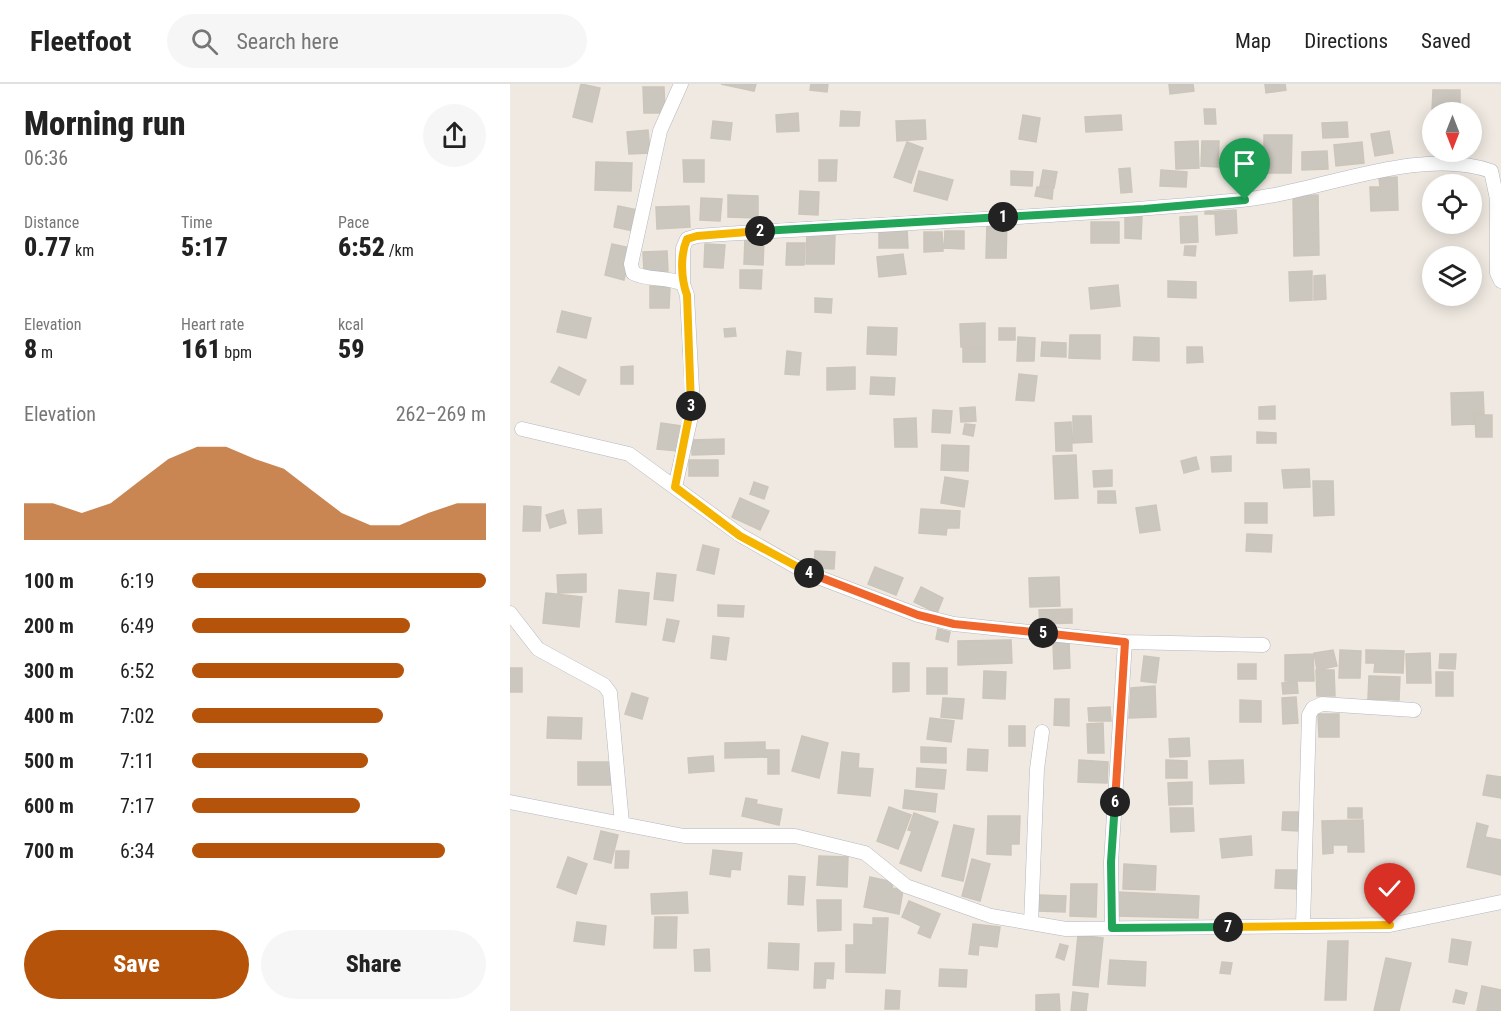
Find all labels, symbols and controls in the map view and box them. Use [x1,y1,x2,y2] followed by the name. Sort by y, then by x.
[167,14,587,68] search box
[30,25,131,58] text: Fleetfoot
[188,25,221,58] icon: search
[236,29,339,54] text: Search here
[1235,29,1271,53] text: Map
[1304,29,1388,53] text: Directions
[1421,29,1471,53] text: Saved
[1422,102,1482,162] north arrow
[1422,102,1482,306] map controls
[24,104,186,143] text: Morning run
[423,104,486,167] button: share
[1219,138,1270,200] pin
[24,146,68,170] text: 06:36
[1228,147,1261,180] icon: arrive
[1422,174,1482,234] button: locate
[988,202,1018,232] pin: 1
[999,207,1007,226] text: 1
[24,213,79,232] text: Distance
[181,213,213,232] text: Time
[338,213,369,232] text: Pace
[745,216,775,246] pin: 2
[756,221,764,240] text: 2
[24,232,71,262] text: 0.77
[181,232,228,262] text: 5:17
[338,232,385,262] text: 6:52
[71,241,94,260] text: km
[385,241,414,260] text: /km
[1422,246,1482,306] button: layers
[24,315,82,334] text: Elevation
[181,315,244,334] text: Heart rate
[338,315,364,334] text: kcal
[24,334,37,364] text: 8
[181,334,221,364] text: 161
[338,334,364,364] text: 59
[37,343,53,362] text: m
[221,343,252,362] text: bpm
[676,391,706,421] pin: 3
[687,396,695,415] text: 3
[24,402,96,426] text: Elevation
[396,402,486,426] text: 262–269 m
[794,558,824,588] pin: 4
[805,563,813,582] text: 4
[24,569,74,593] text: 100 m
[120,569,154,593] text: 6:19
[24,614,74,638] text: 200 m
[120,614,154,638] text: 6:49
[1028,618,1058,648] pin: 5
[1039,623,1047,642] text: 5
[24,659,74,683] text: 300 m
[120,659,154,683] text: 6:52
[24,704,74,728] text: 400 m
[120,704,154,728] text: 7:02
[24,749,74,773] text: 500 m
[120,749,154,773] text: 7:11
[1100,787,1130,817] pin: 6
[1111,792,1119,811] text: 6
[24,794,74,818] text: 600 m
[120,794,154,818] text: 7:17
[24,839,74,863] text: 700 m
[120,839,154,863] text: 6:34
[1364,863,1415,925] pin
[1373,872,1406,905] icon: check
[1213,912,1243,942] pin: 7
[1224,917,1232,936] text: 7
[24,930,249,999] button: Save
[261,930,486,999] button: Share

